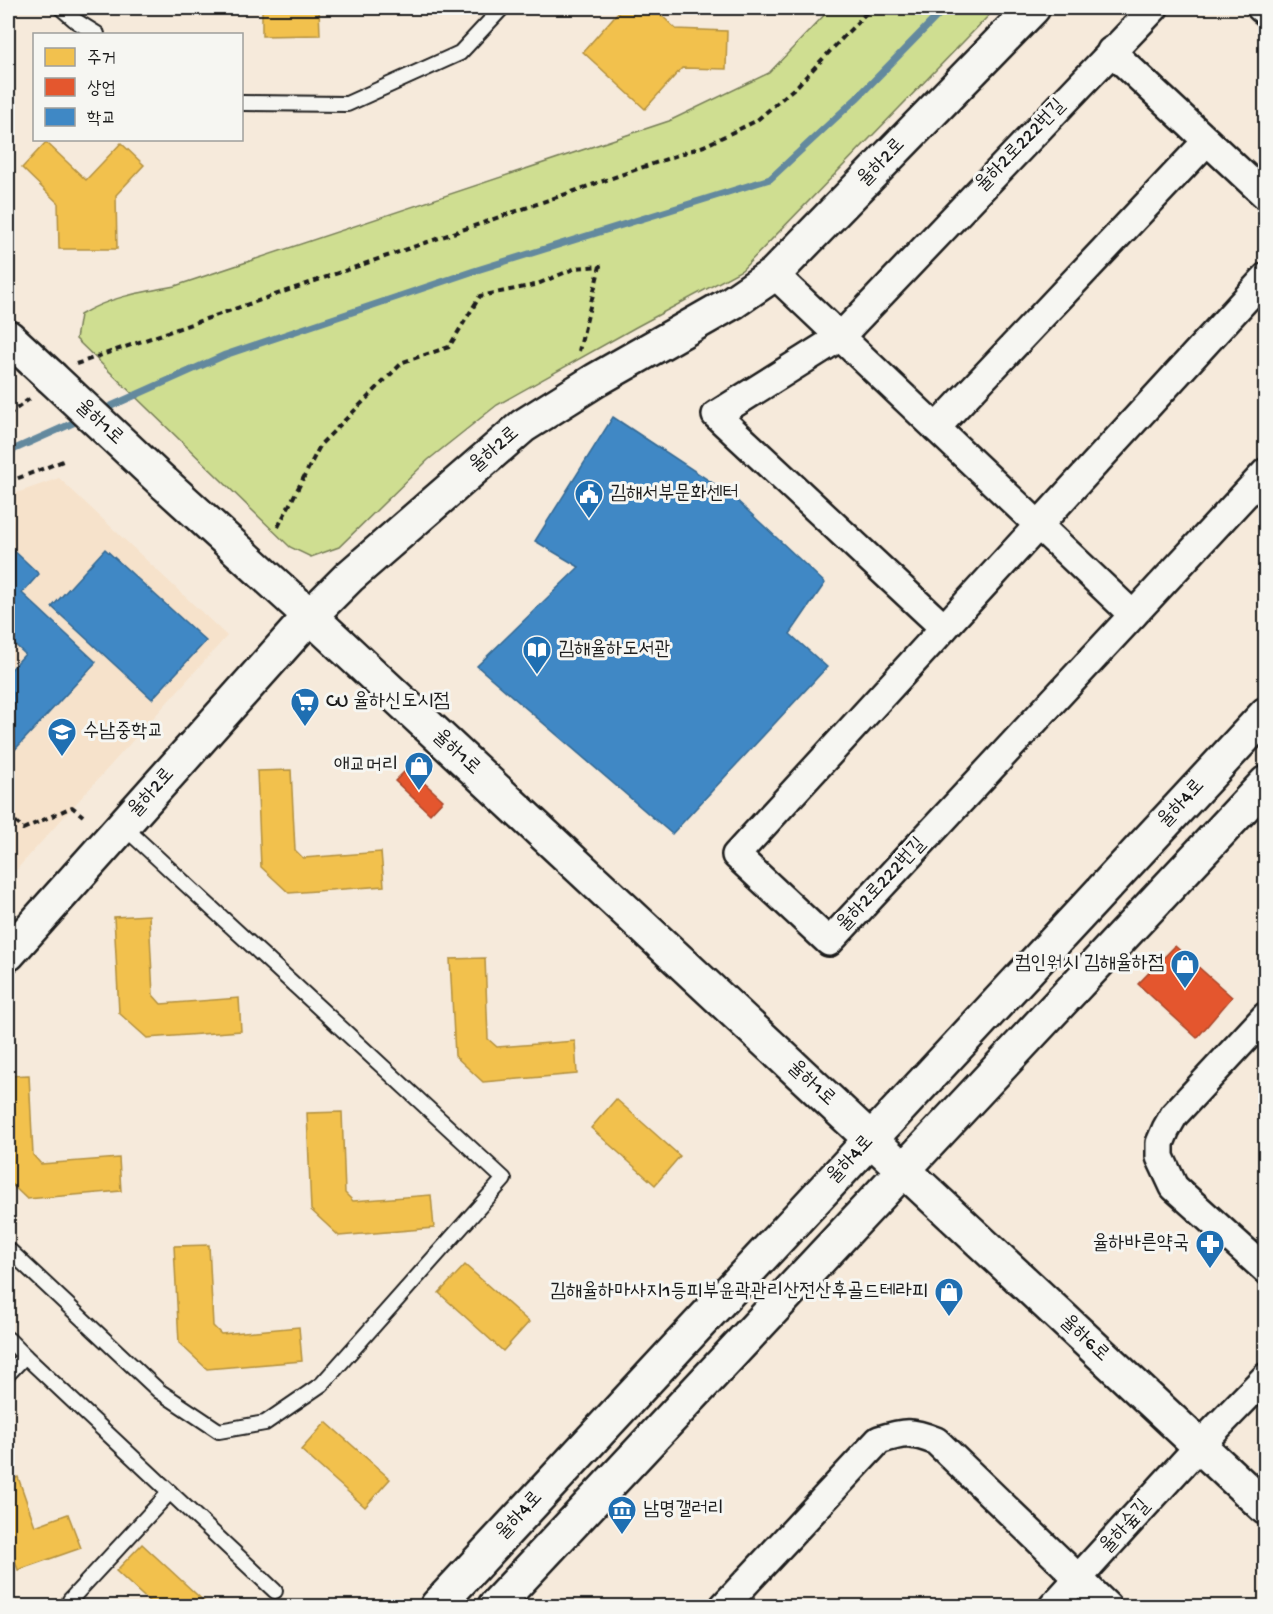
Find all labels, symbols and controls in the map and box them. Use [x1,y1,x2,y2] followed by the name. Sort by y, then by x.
[33,33,243,141] legend
[87,49,116,70] text: 주거
[87,79,116,100] text: 상업
[971,95,1071,197] street label: 율하2로222번길
[87,109,116,130] text: 학교
[854,134,910,192] street label: 율하2로
[71,395,127,451] street label: 율하1로
[466,422,524,478] street label: 율하2로
[573,478,605,520] public building icon: 김해서부문화센터
[610,483,739,506] place label: 김해서부문화센터
[521,634,553,676] library icon: 김해율하도서관
[558,639,671,662] place label: 김해율하도서관
[289,686,321,728] supermarket icon: CU 율하신도시점
[326,691,450,714] place label: CU 율하신도시점
[46,716,78,758] school or university icon: 수남중학교
[83,721,163,744] place label: 수남중학교
[428,725,484,781] street label: 율하1로
[403,750,435,792] shop icon: 애교머리
[334,755,398,778] place label: 애교머리
[124,764,180,822] street label: 율하2로
[1154,775,1210,833] street label: 율하4로
[833,833,931,937] street label: 율하2로222번길
[1169,948,1201,990] shop icon: 컴인워시 김해율하점
[1014,953,1164,976] place label: 컴인워시 김해율하점
[783,1056,839,1112] street label: 율하1로
[823,1131,879,1189] street label: 율하4로
[1194,1228,1226,1270] pharmacy icon: 율하바른약국
[1092,1232,1189,1256] place label: 율하바른약국
[933,1276,965,1318] shop icon: 김해율하마사지1등피부윤곽관리산전산후골드테라피
[550,1280,928,1304] place label: 김해율하마사지1등피부윤곽관리산전산후골드테라피
[1055,1311,1113,1367] street label: 율하6로
[492,1487,548,1545] street label: 율하4로
[606,1494,638,1536] museum icon: 남명갤러리
[1095,1495,1156,1559] street label: 율하숲길
[643,1499,723,1522] place label: 남명갤러리

